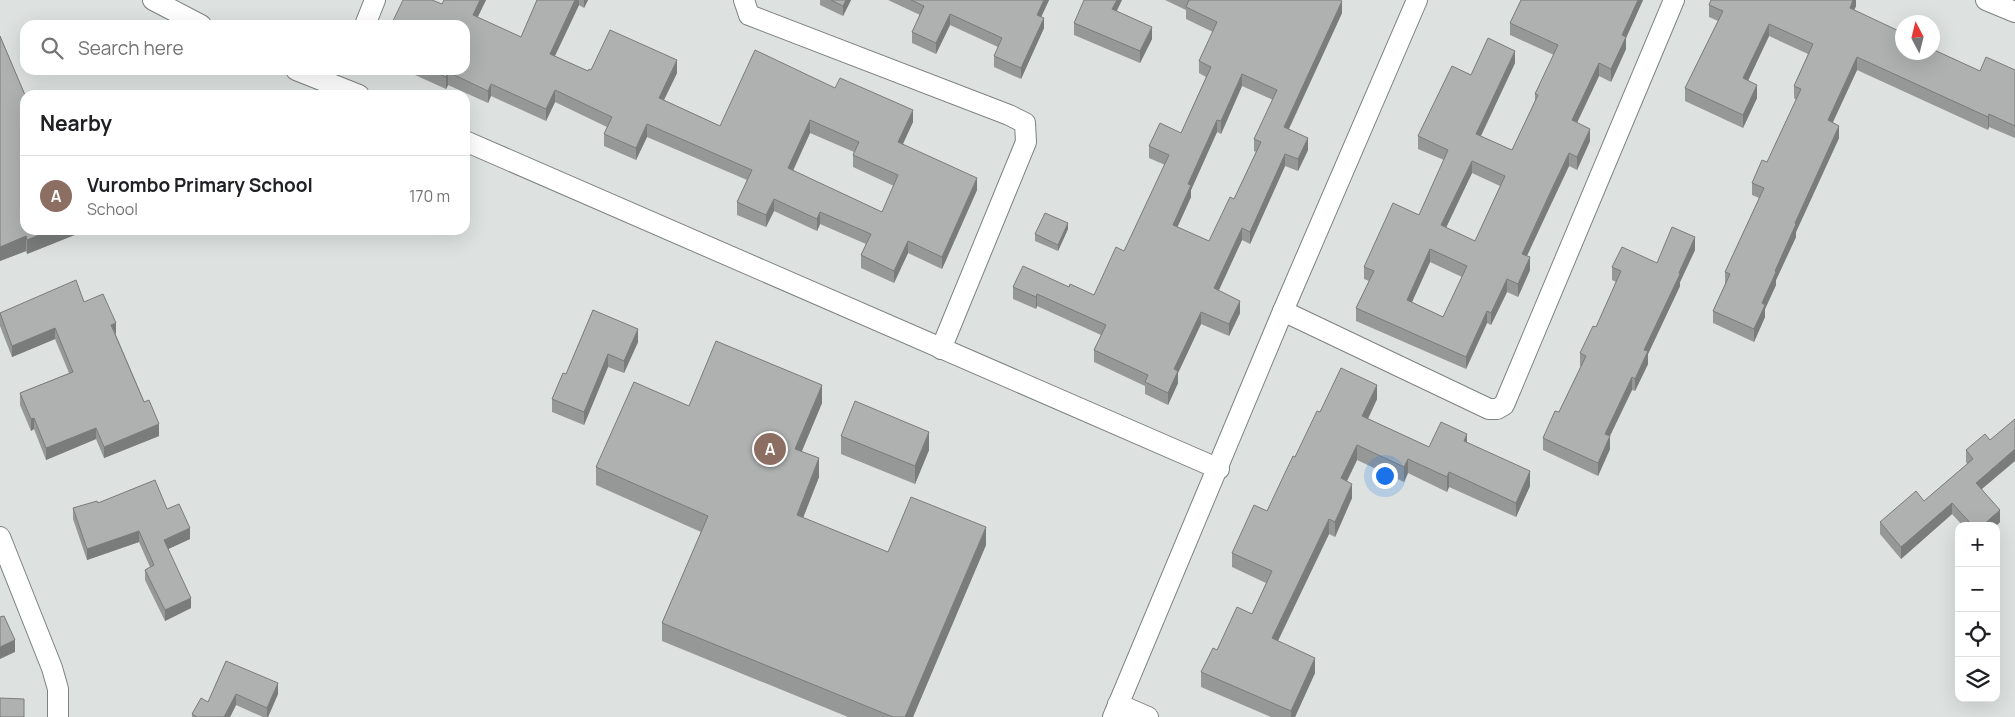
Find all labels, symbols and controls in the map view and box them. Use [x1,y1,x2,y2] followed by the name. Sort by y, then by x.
[1895,15,1940,60] north arrow
[20,20,470,75] search box
[38,34,66,62] icon: search
[78,35,184,61] text: Search here
[40,109,112,137] text: Nearby
[87,172,313,198] text: Vurombo Primary School
[51,185,61,207] text: A
[409,185,450,207] text: 170 m
[87,198,138,220] text: School
[754,430,786,468] pin: A
[1372,463,1398,489] your location
[1955,522,2000,702] map controls
[1955,522,2000,567] button: +
[1955,567,2000,612] button: −
[1955,612,2000,657] button: locate
[1955,657,2000,702] button: layers

